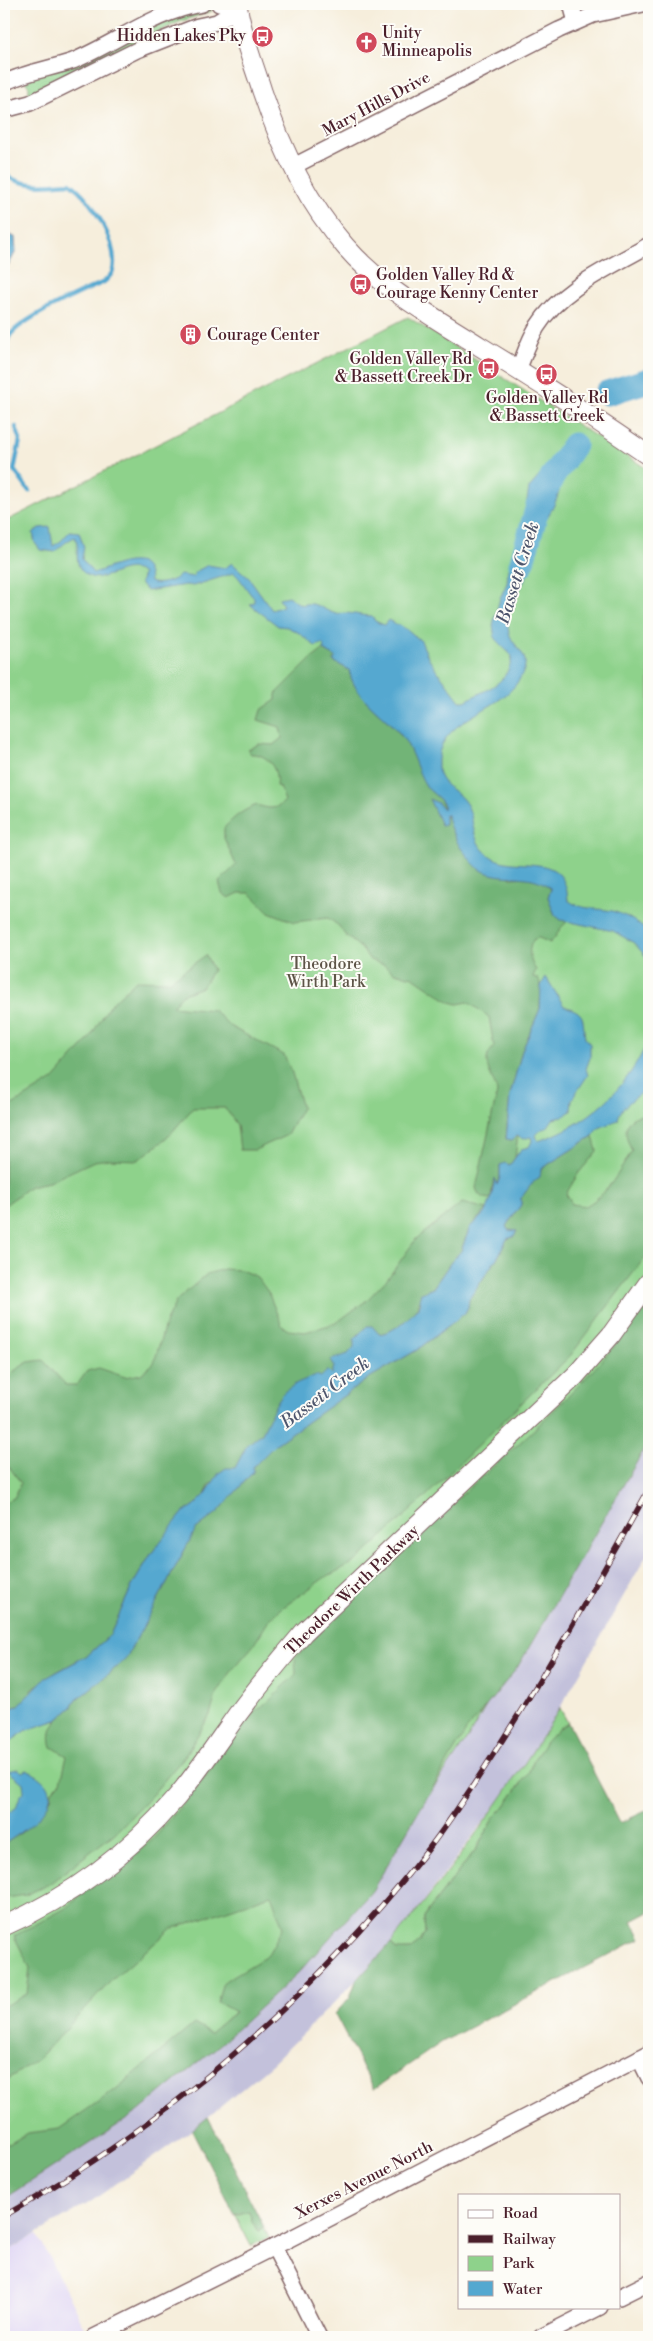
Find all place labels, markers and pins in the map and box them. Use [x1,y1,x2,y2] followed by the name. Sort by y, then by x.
[382,23,472,61] place label: Unity Minneapolis
[250,24,274,48] bus stop icon: Hidden Lakes Pky
[117,26,246,46] place label: Hidden Lakes Pky
[354,30,378,54] church icon: Unity Minneapolis
[376,265,538,303] place label: Golden Valley Rd & Courage Kenny Center
[348,272,372,296] bus stop icon: Golden Valley Rd & Courage Kenny Center
[179,323,203,347] building icon: Courage Center
[207,325,320,345] place label: Courage Center
[335,349,472,387] place label: Golden Valley Rd & Bassett Creek Dr
[476,356,500,380] bus stop icon: Golden Valley Rd & Bassett Creek Dr
[535,362,559,386] bus stop icon: Golden Valley Rd & Bassett Creek
[486,388,608,426] place label: Golden Valley Rd & Bassett Creek

